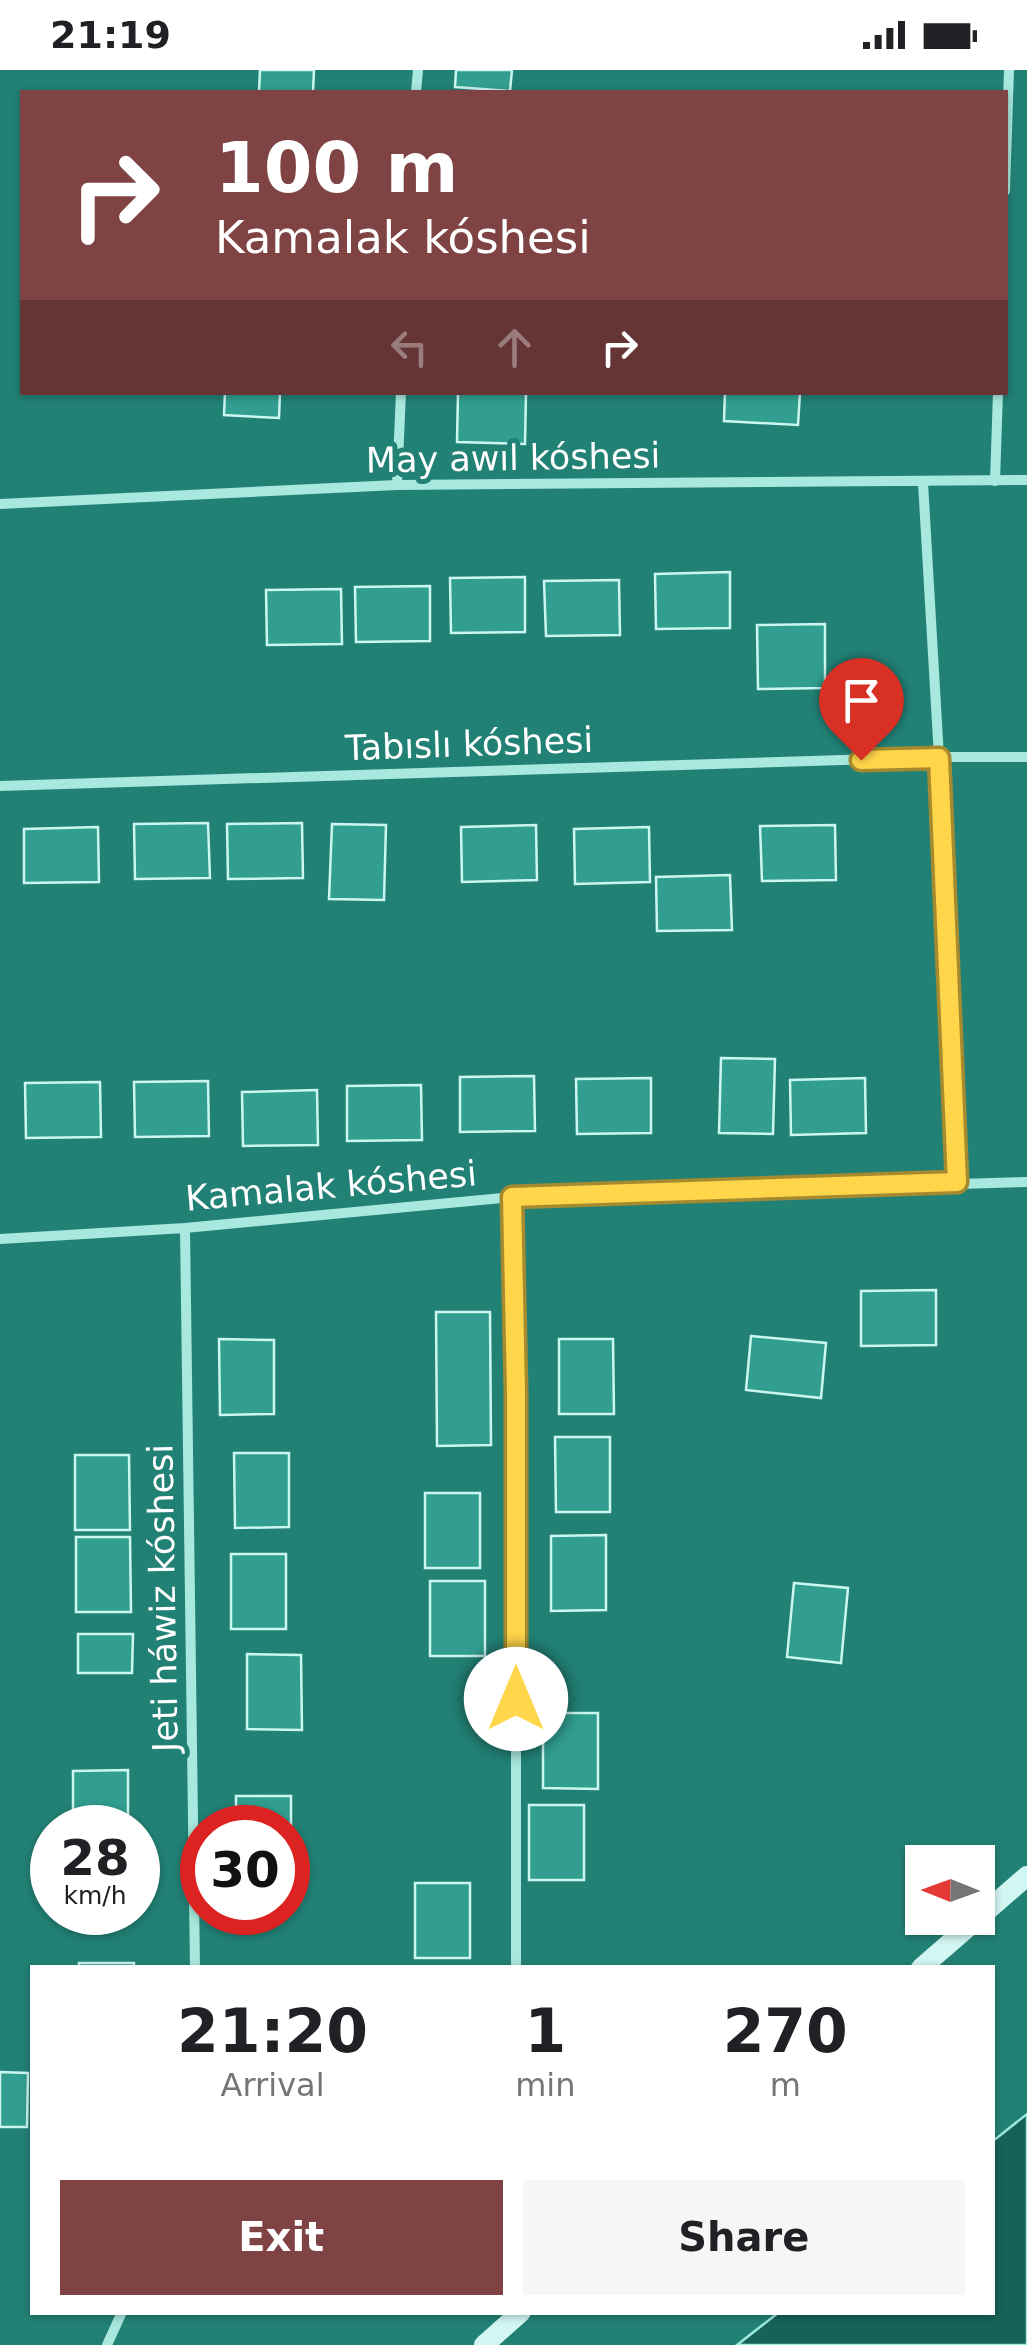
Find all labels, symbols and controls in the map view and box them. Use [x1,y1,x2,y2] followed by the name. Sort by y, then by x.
[50,13,171,57] text: 21:19
[215,127,458,209] text: 100 m
[50,130,180,260] icon: right
[215,211,591,264] text: Kamalak kóshesi
[382,320,437,375] icon: left
[487,320,542,375] icon: ahead
[592,320,647,375] icon: right
[365,435,661,481] street label: May awıl kóshesi
[819,658,904,761] pin
[834,673,889,728] icon: arrive
[343,720,594,768] street label: Tabıslı kóshesi
[184,1153,478,1219] street label: Kamalak kóshesi
[140,1444,186,1754] street label: Jeti háwiz kóshesi
[464,1647,568,1751] position arrow
[180,1805,310,1935] speed limit sign: 30
[60,1829,130,1887] text: 28
[905,1845,995,1935] north arrow
[905,1845,995,1935] map controls
[63,1881,127,1910] text: km/h
[177,1996,368,2066] text: 21:20
[524,1996,566,2066] text: 1
[723,1996,848,2066] text: 270
[221,2066,325,2104] text: Arrival
[515,2066,576,2104] text: min
[770,2066,801,2104] text: m
[60,2180,503,2295] button: Exit
[523,2180,965,2295] button: Share

